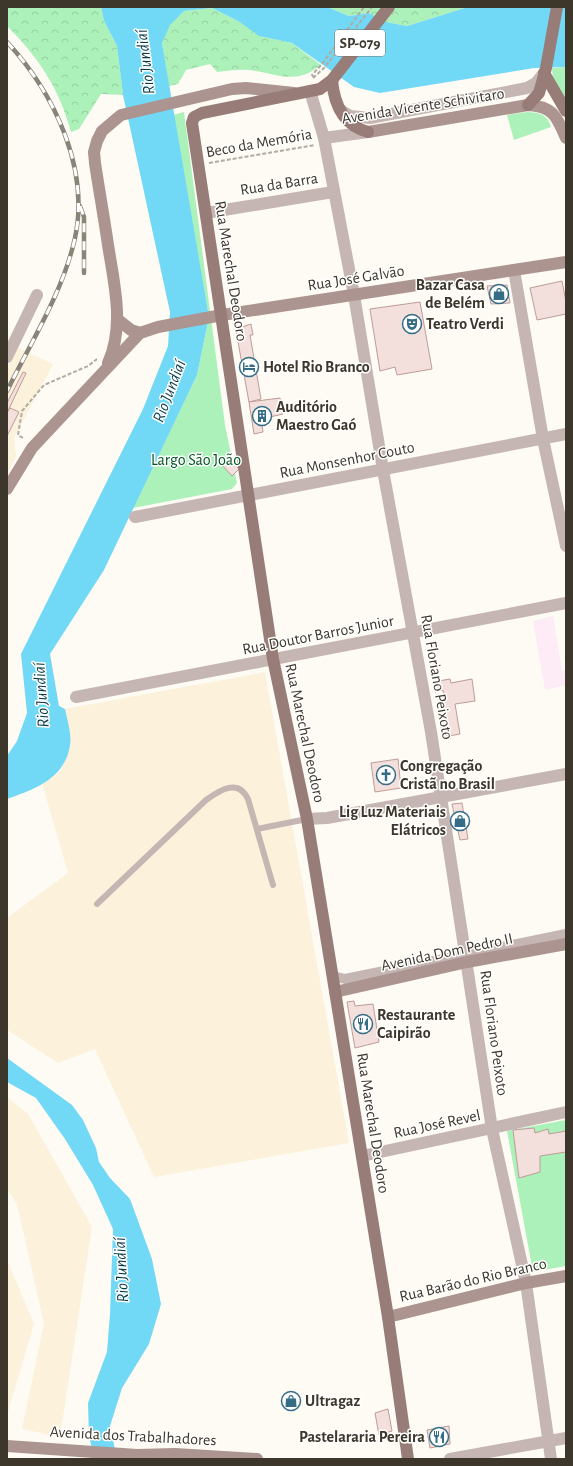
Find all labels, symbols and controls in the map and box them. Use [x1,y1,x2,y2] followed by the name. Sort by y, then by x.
[132,27,157,95] water label: Rio Jundiaí
[335,30,385,56] road number: SP-079
[341,85,506,127] street label: Avenida Vicente Schivitaro
[205,126,313,160] street label: Beco da Memória
[239,170,319,198] street label: Rua da Barra
[212,200,250,343] street label: Rua Marechal Deodoro
[306,262,406,294] street label: Rua José Galvão
[416,277,485,311] place label: Bazar Casa de Belém
[488,283,510,305] shop icon: Bazar Casa de Belém
[401,313,423,335] theatre icon: Teatro Verdi
[426,316,504,332] place label: Teatro Verdi
[149,356,189,425] water label: Rio Jundiaí
[238,356,260,378] hotel icon: Hotel Rio Branco
[263,359,370,375] place label: Hotel Rio Branco
[276,399,356,433] place label: Auditório Maestro Gaó
[251,405,273,427] building icon: Auditório Maestro Gaó
[278,439,416,481] street label: Rua Monsenhor Couto
[151,452,241,468] park label: Largo São João
[241,612,396,658] street label: Rua Doutor Barros Junior
[418,613,456,741] street label: Rua Floriano Peixoto
[30,661,52,728] water label: Rio Jundiaí
[282,662,328,804] street label: Rua Marechal Deodoro
[400,758,495,792] place label: Congregação Cristã no Brasil
[375,764,397,786] church icon: Congregação Cristã no Brasil
[339,804,446,838] place label: Lig Luz Materiais Elátricos
[449,810,471,832] shop icon: Lig Luz Materiais Elátricos
[380,930,514,974] street label: Avenida Dom Pedro II
[477,969,511,1097] street label: Rua Floriano Peixoto
[377,1007,456,1041] place label: Restaurante Caipirão
[352,1013,374,1035] restaurant icon: Restaurante Caipirão
[354,1052,392,1195] street label: Rua Marechal Deodoro
[392,1107,482,1141] street label: Rua José Revel
[111,1236,131,1303] water label: Rio Jundiaí
[398,1255,548,1305] street label: Rua Barão do Rio Branco
[280,1390,302,1412] shop icon: Ultragaz
[305,1393,360,1409] place label: Ultragaz
[49,1424,217,1448] street label: Avenida dos Trabalhadores
[428,1426,450,1448] restaurant icon: Pastelararia Pereira
[299,1429,425,1445] place label: Pastelararia Pereira

